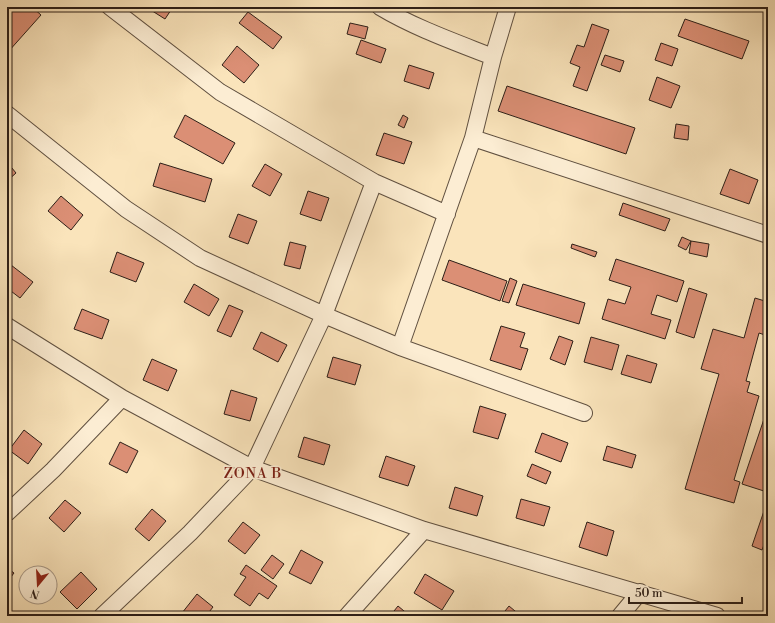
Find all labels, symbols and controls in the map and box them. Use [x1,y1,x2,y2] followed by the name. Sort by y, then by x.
[224,465,282,483] district label: ZONA B
[18,565,58,605] north arrow
[629,579,742,605] scale bar
[29,585,42,602] text: N
[635,586,663,601] text: 50 m

